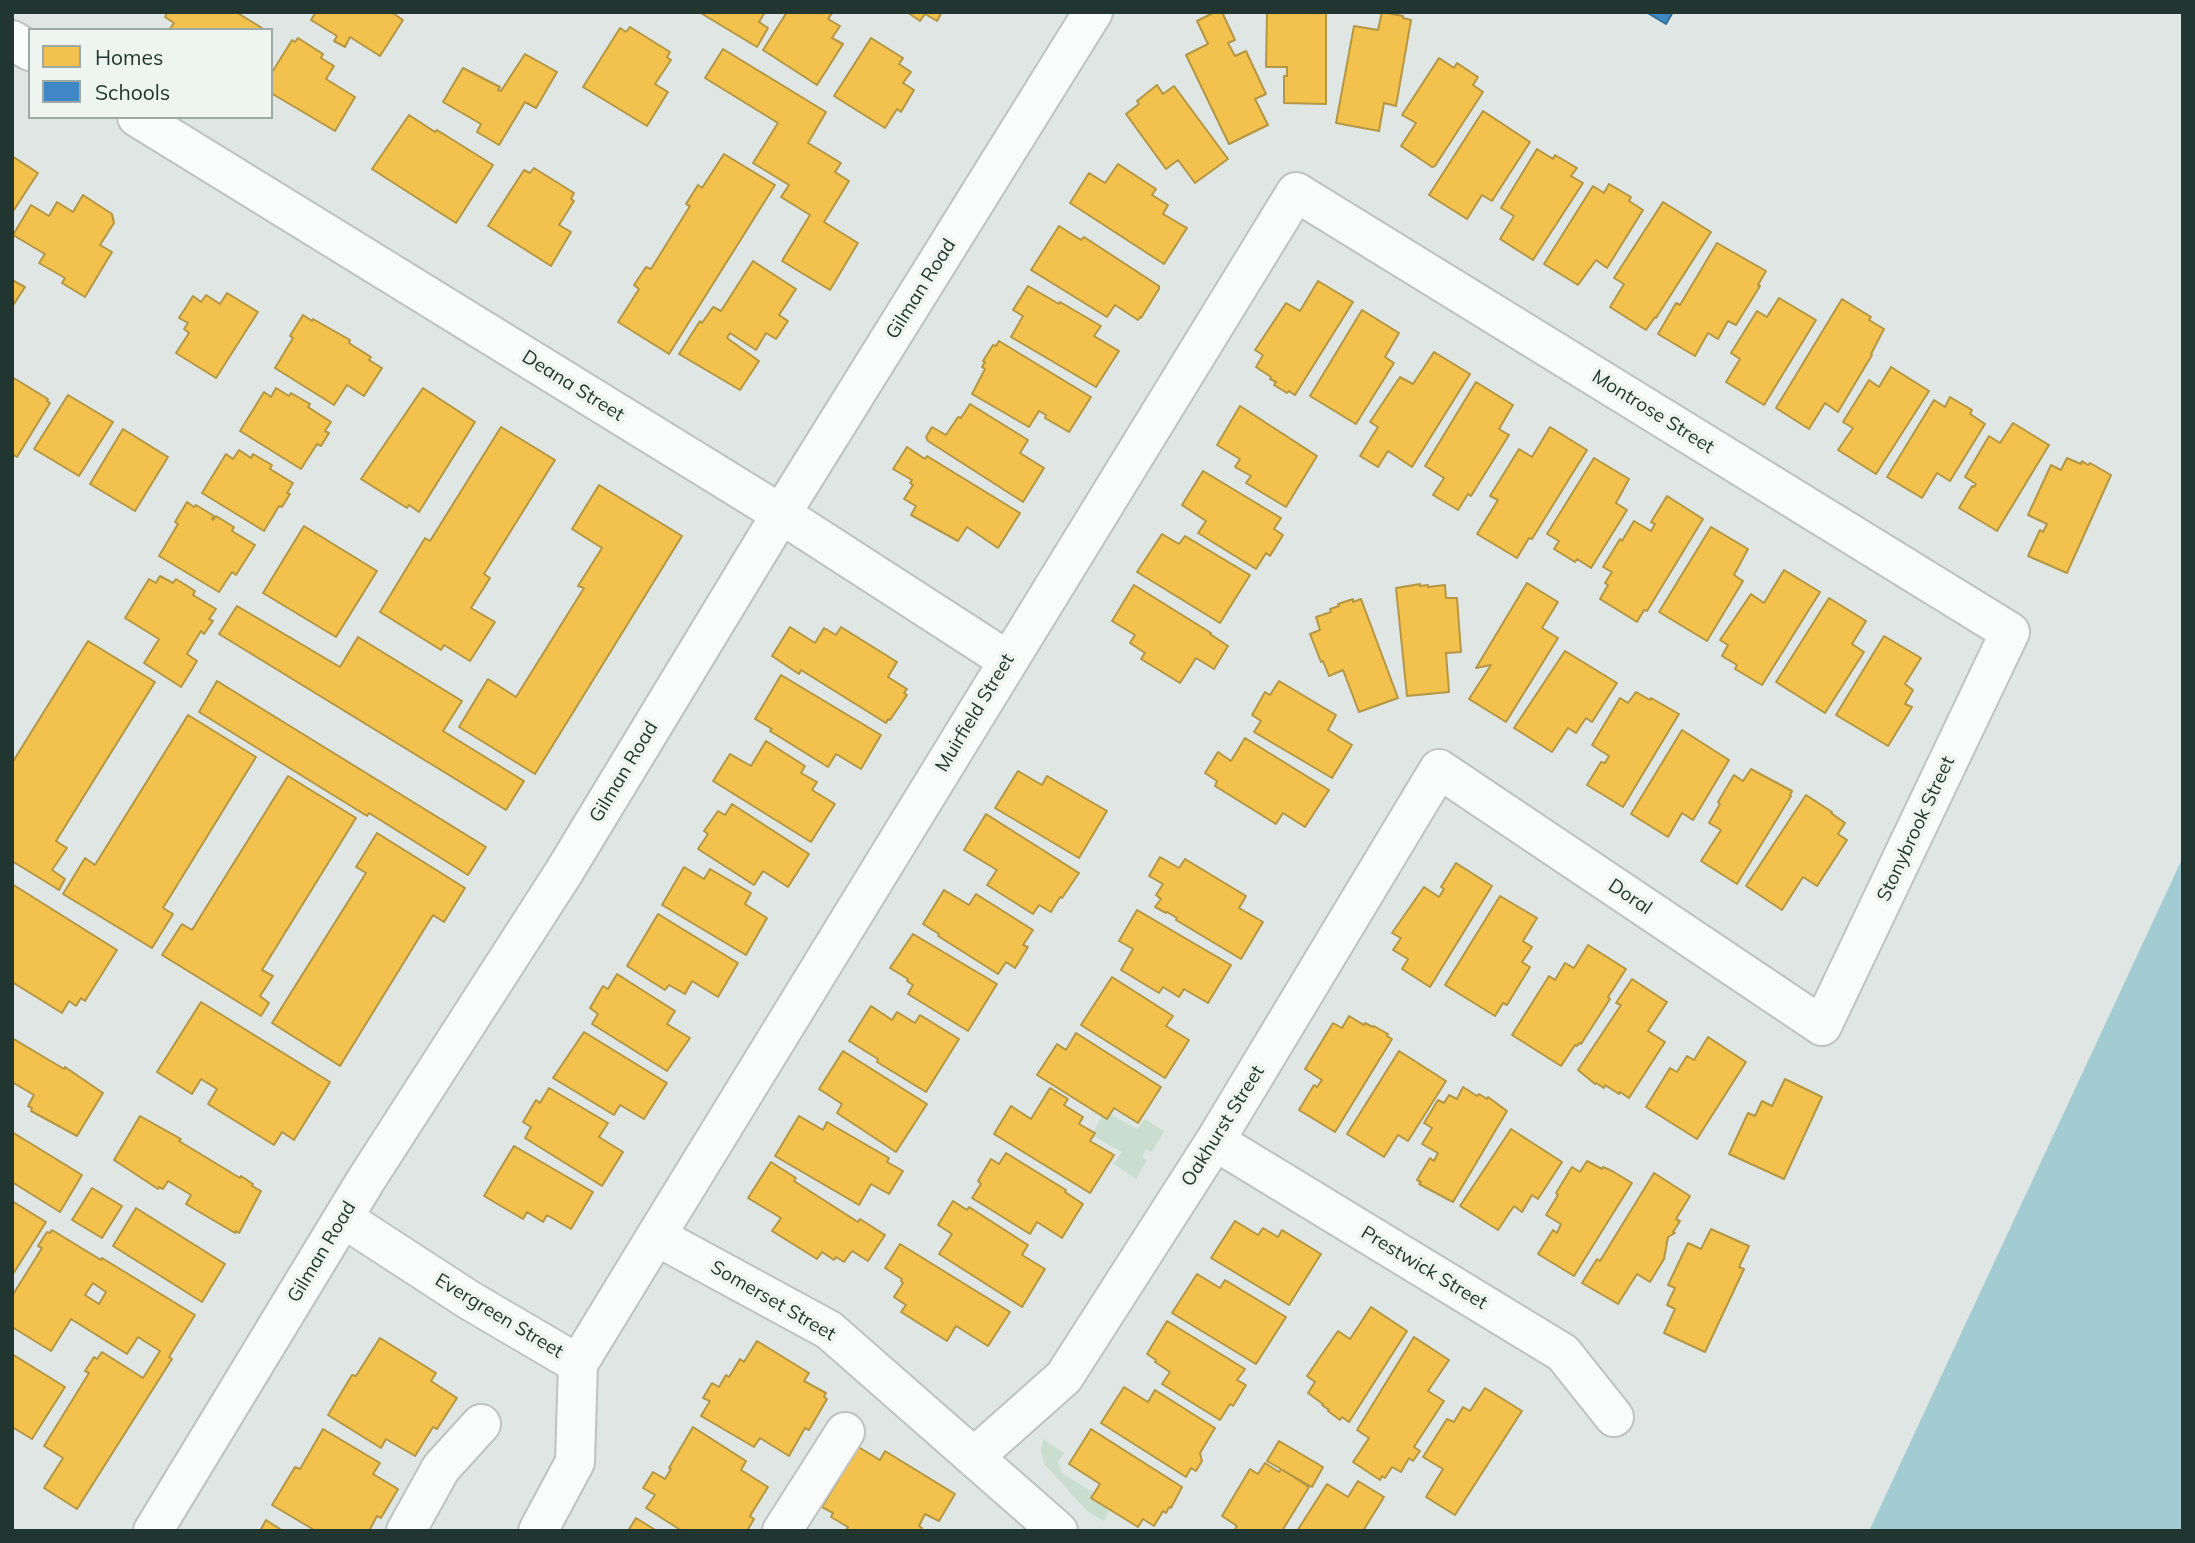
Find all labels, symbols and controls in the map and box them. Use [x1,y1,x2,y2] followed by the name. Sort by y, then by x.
[28,28,273,119] legend
[95,44,163,70] text: Homes
[95,79,170,105] text: Schools
[881,235,961,343] street label: Gilman Road
[518,346,628,426] street label: Deana Street
[1588,365,1718,459] street label: Montrose Street
[931,650,1019,776] street label: Muirfield Street
[585,717,663,827] street label: Gilman Road
[1872,753,1960,905] street label: Stonybrook Street
[1604,874,1656,920] street label: Doral
[1177,1061,1269,1191] street label: Oakhurst Street
[283,1197,361,1307] street label: Gilman Road
[1357,1221,1491,1315] street label: Prestwick Street
[707,1256,839,1346] street label: Somerset Street
[431,1269,567,1363] street label: Evergreen Street

